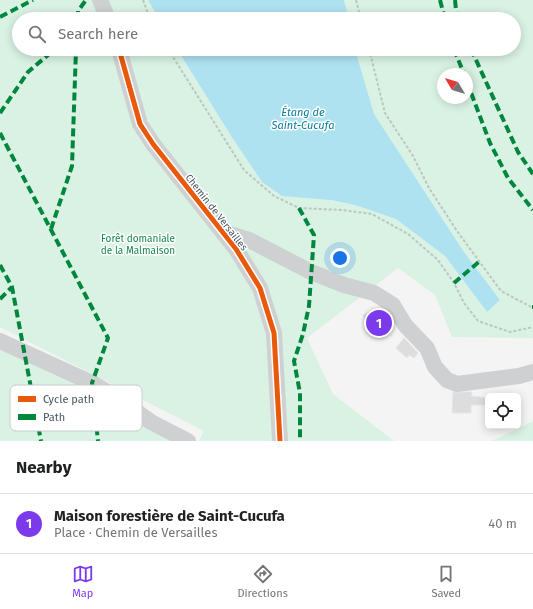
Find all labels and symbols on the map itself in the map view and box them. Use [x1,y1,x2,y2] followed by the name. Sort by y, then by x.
[437,68,473,104] north arrow
[271,105,334,132] water label: Étang de Saint-Cucufa
[183,172,250,254] street label: Chemin de Versailles
[101,233,175,257] park label: Forêt domaniale de la Malmaison
[330,248,350,268] your location
[366,308,392,338] pin: 1
[10,385,142,431] legend
[43,393,94,406] text: Cycle path
[43,411,65,424] text: Path

